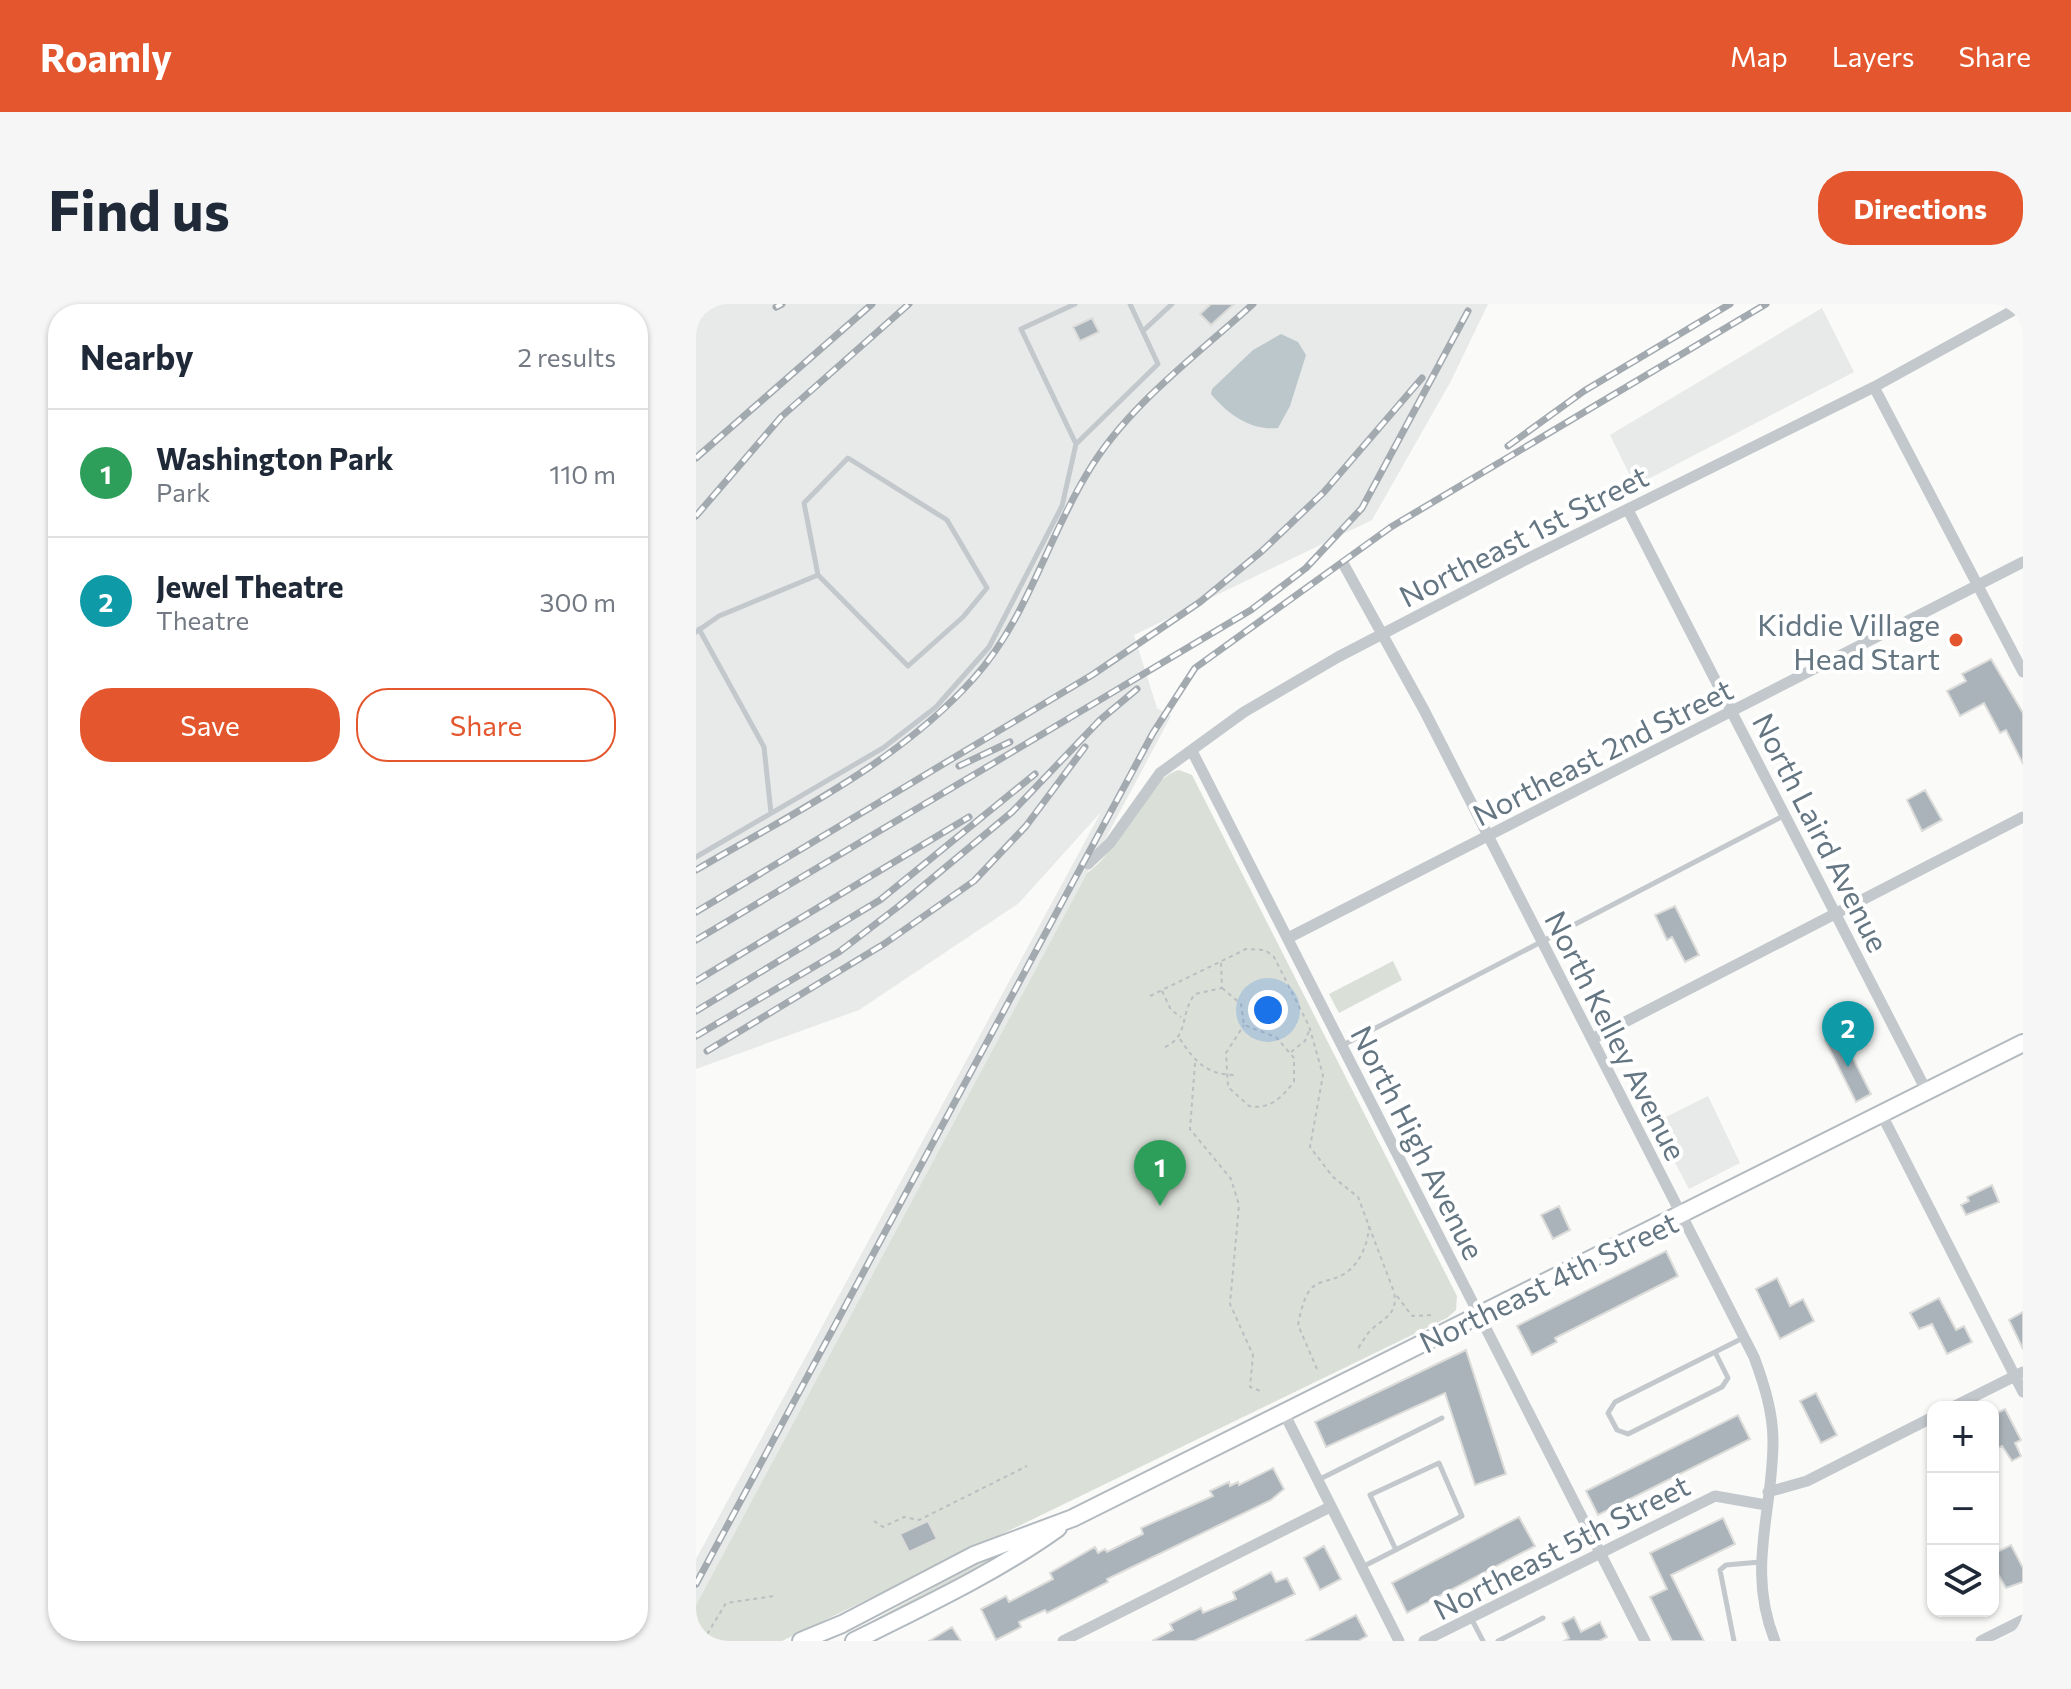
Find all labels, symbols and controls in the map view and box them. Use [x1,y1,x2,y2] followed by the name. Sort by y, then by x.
[40,33,172,80] text: Roamly
[1730,39,1788,73] text: Map
[1832,39,1914,73] text: Layers
[1958,39,2031,73] text: Share
[1818,171,2023,245] button: Directions
[48,174,230,243] text: Find us
[80,335,194,377] text: Nearby
[518,341,616,372] text: 2 results
[156,439,394,476] text: Washington Park
[1392,456,1654,614] street label: Northeast 1st Street
[100,458,112,489] text: 1
[549,458,616,489] text: 110 m
[156,476,210,507] text: Park
[156,567,344,604] text: Jewel Theatre
[99,586,113,617] text: 2
[540,586,616,617] text: 300 m
[156,604,249,635] text: Theatre
[1757,605,1940,676] place label: Kiddie Village Head Start
[1947,631,1965,649] marker: Kiddie Village Head Start
[1466,669,1738,833] street label: Northeast 2nd Street
[80,688,340,762] button: Save
[356,688,616,762] button: Share
[1746,706,1898,958] street label: North Laird Avenue
[1538,904,1696,1166] street label: North Kelley Avenue
[1248,990,1288,1030] your location
[1822,1001,1874,1067] pin: 2
[1344,1019,1494,1265] street label: North High Avenue
[1134,1140,1186,1206] pin: 1
[1413,1202,1683,1360] street label: Northeast 4th Street
[1927,1401,1999,1617] map controls
[1927,1401,1999,1473] button: +
[1427,1465,1695,1627] street label: Northeast 5th Street
[1927,1473,1999,1545] button: −
[1927,1545,1999,1617] button: layers

